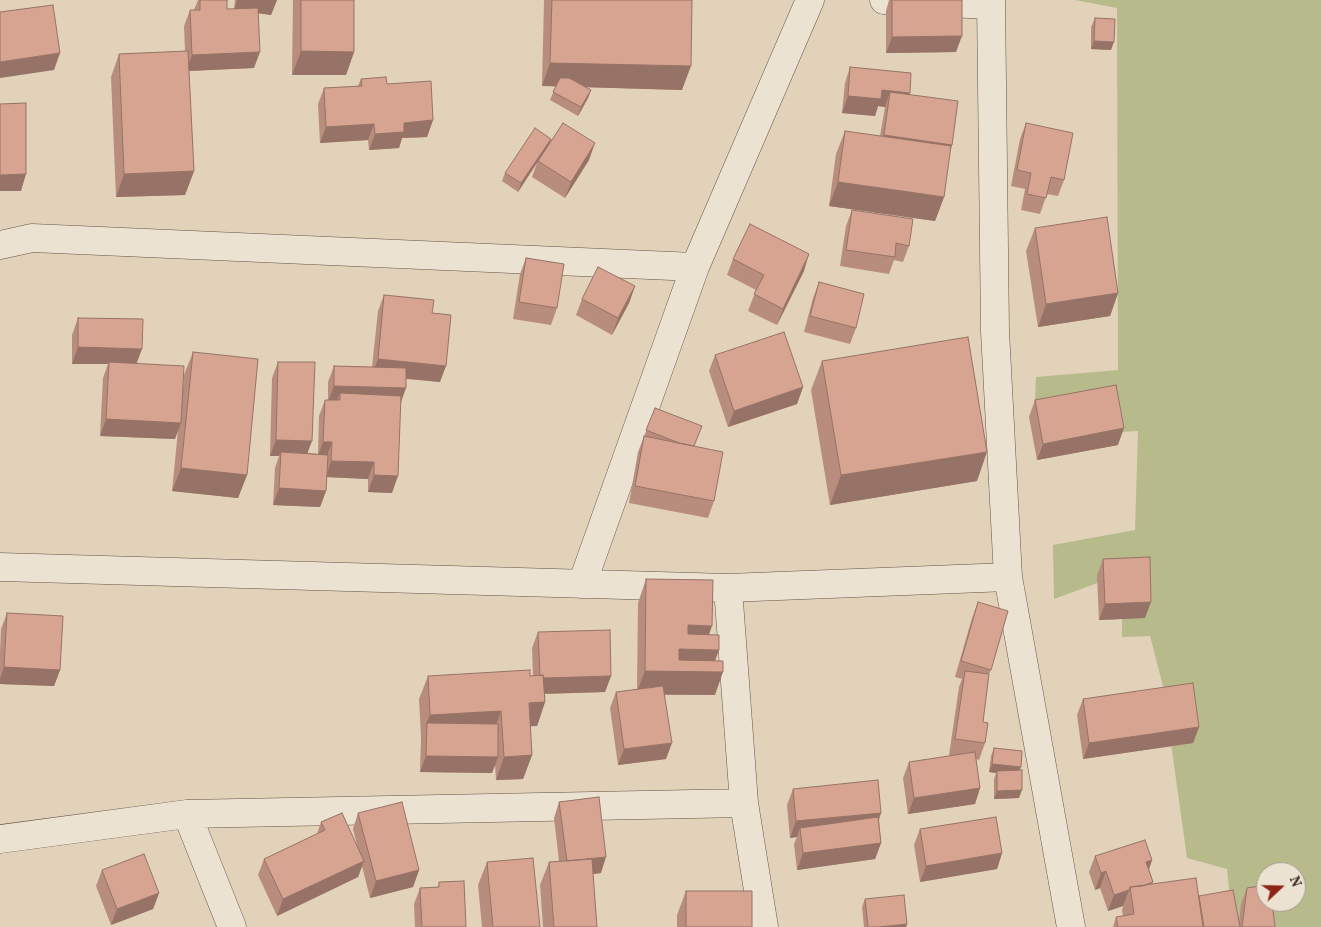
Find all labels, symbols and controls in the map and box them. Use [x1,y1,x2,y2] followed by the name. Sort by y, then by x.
[1256,862,1306,912] north arrow
[1284,874,1305,890] text: N

